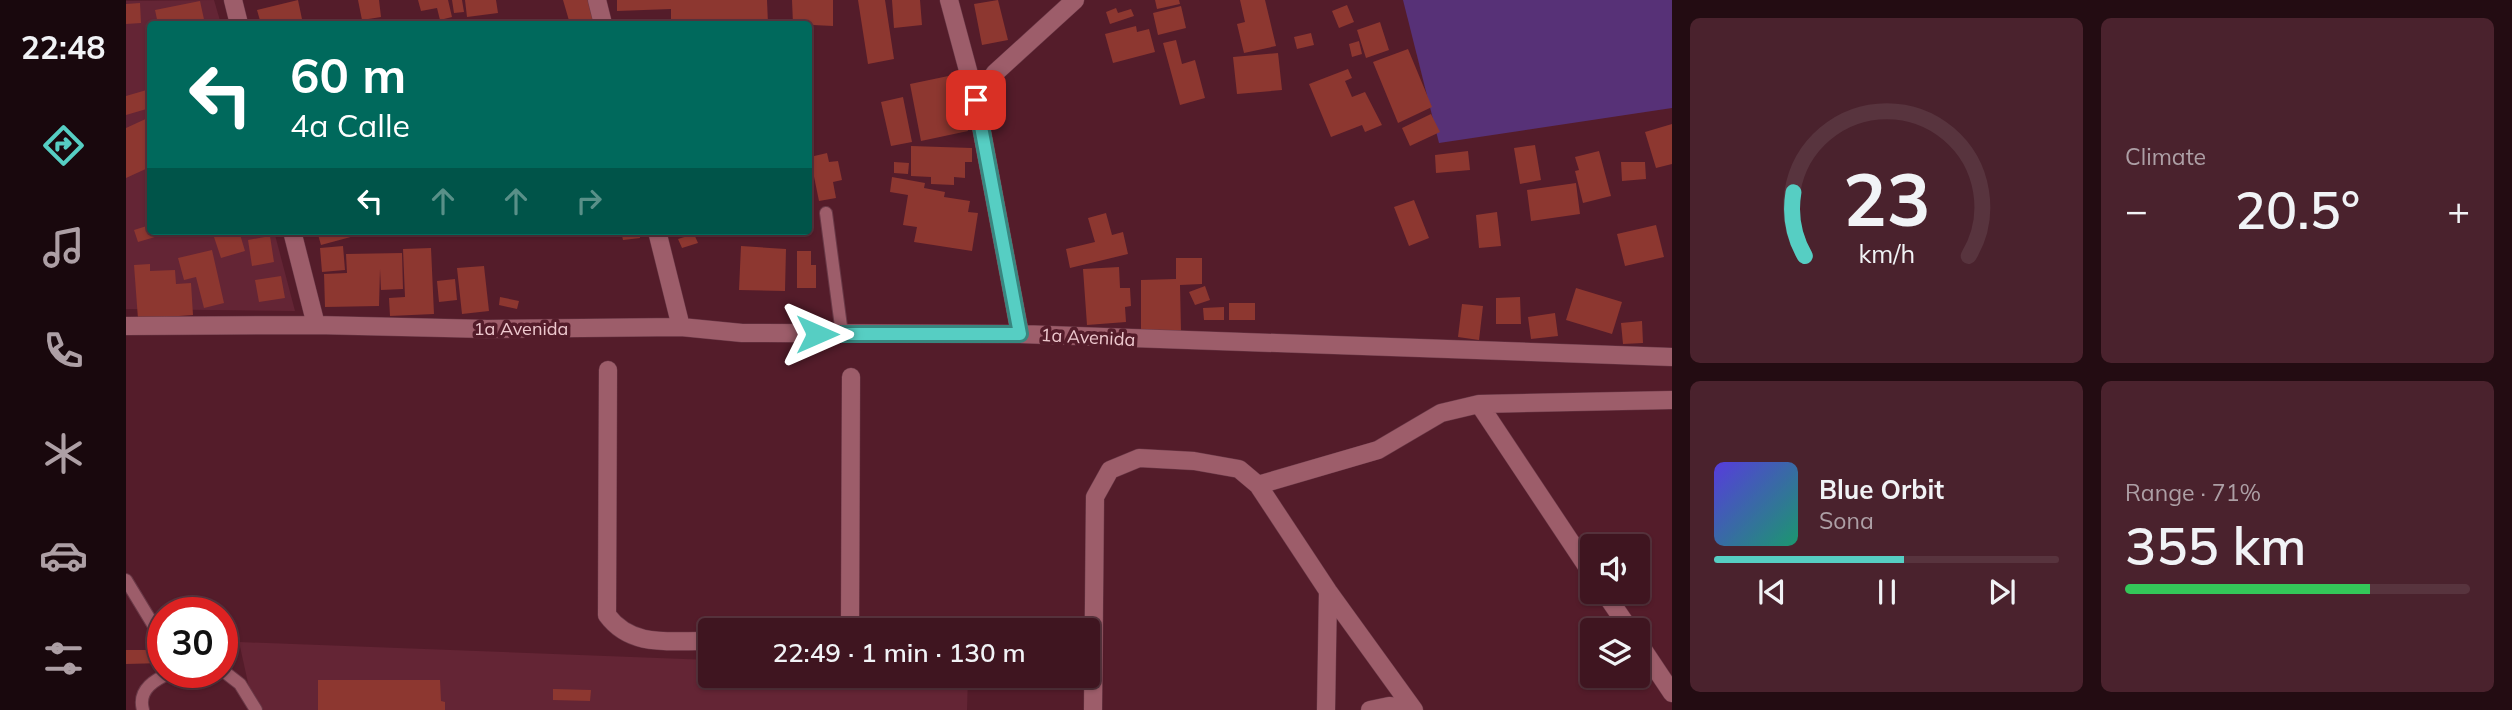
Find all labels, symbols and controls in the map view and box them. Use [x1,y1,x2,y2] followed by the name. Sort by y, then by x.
[21,27,105,67] text: 22:48
[290,44,406,105] text: 60 m
[175,49,266,140] icon: left
[946,70,1006,130] pin
[957,81,995,119] icon: arrive
[290,105,410,145] text: 4a Calle
[39,121,88,170] icon: directions
[2125,142,2206,171] text: Climate
[1843,154,1930,245] text: 23
[2235,177,2360,242] text: 20.5°
[351,182,389,220] icon: left
[424,182,462,220] icon: ahead
[497,182,535,220] icon: ahead
[570,182,608,220] icon: right
[2125,186,2148,234] text: −
[2447,186,2470,234] text: +
[39,223,88,272] icon: music
[1858,238,1915,269] text: km/h
[780,297,854,371] position arrow
[474,317,568,340] street label: 1a Avenida
[1040,323,1136,351] street label: 1a Avenida
[39,326,88,375] icon: phone
[39,429,88,478] icon: climate
[1819,473,1944,506] text: Blue Orbit
[2125,478,2261,507] text: Range · 71%
[1819,506,1874,535] text: Sona
[2125,513,2306,578] text: 355 km
[39,531,88,580] icon: car
[1580,534,1650,688] map controls
[1580,534,1650,604] button: sound
[1753,573,1791,611] icon: previous
[1868,573,1906,611] icon: pause
[1983,573,2021,611] icon: next
[147,597,238,688] speed limit sign: 30
[1580,618,1650,688] button: layers
[39,634,88,683] icon: filters
[772,636,1026,669] text: 22:49 · 1 min · 130 m

